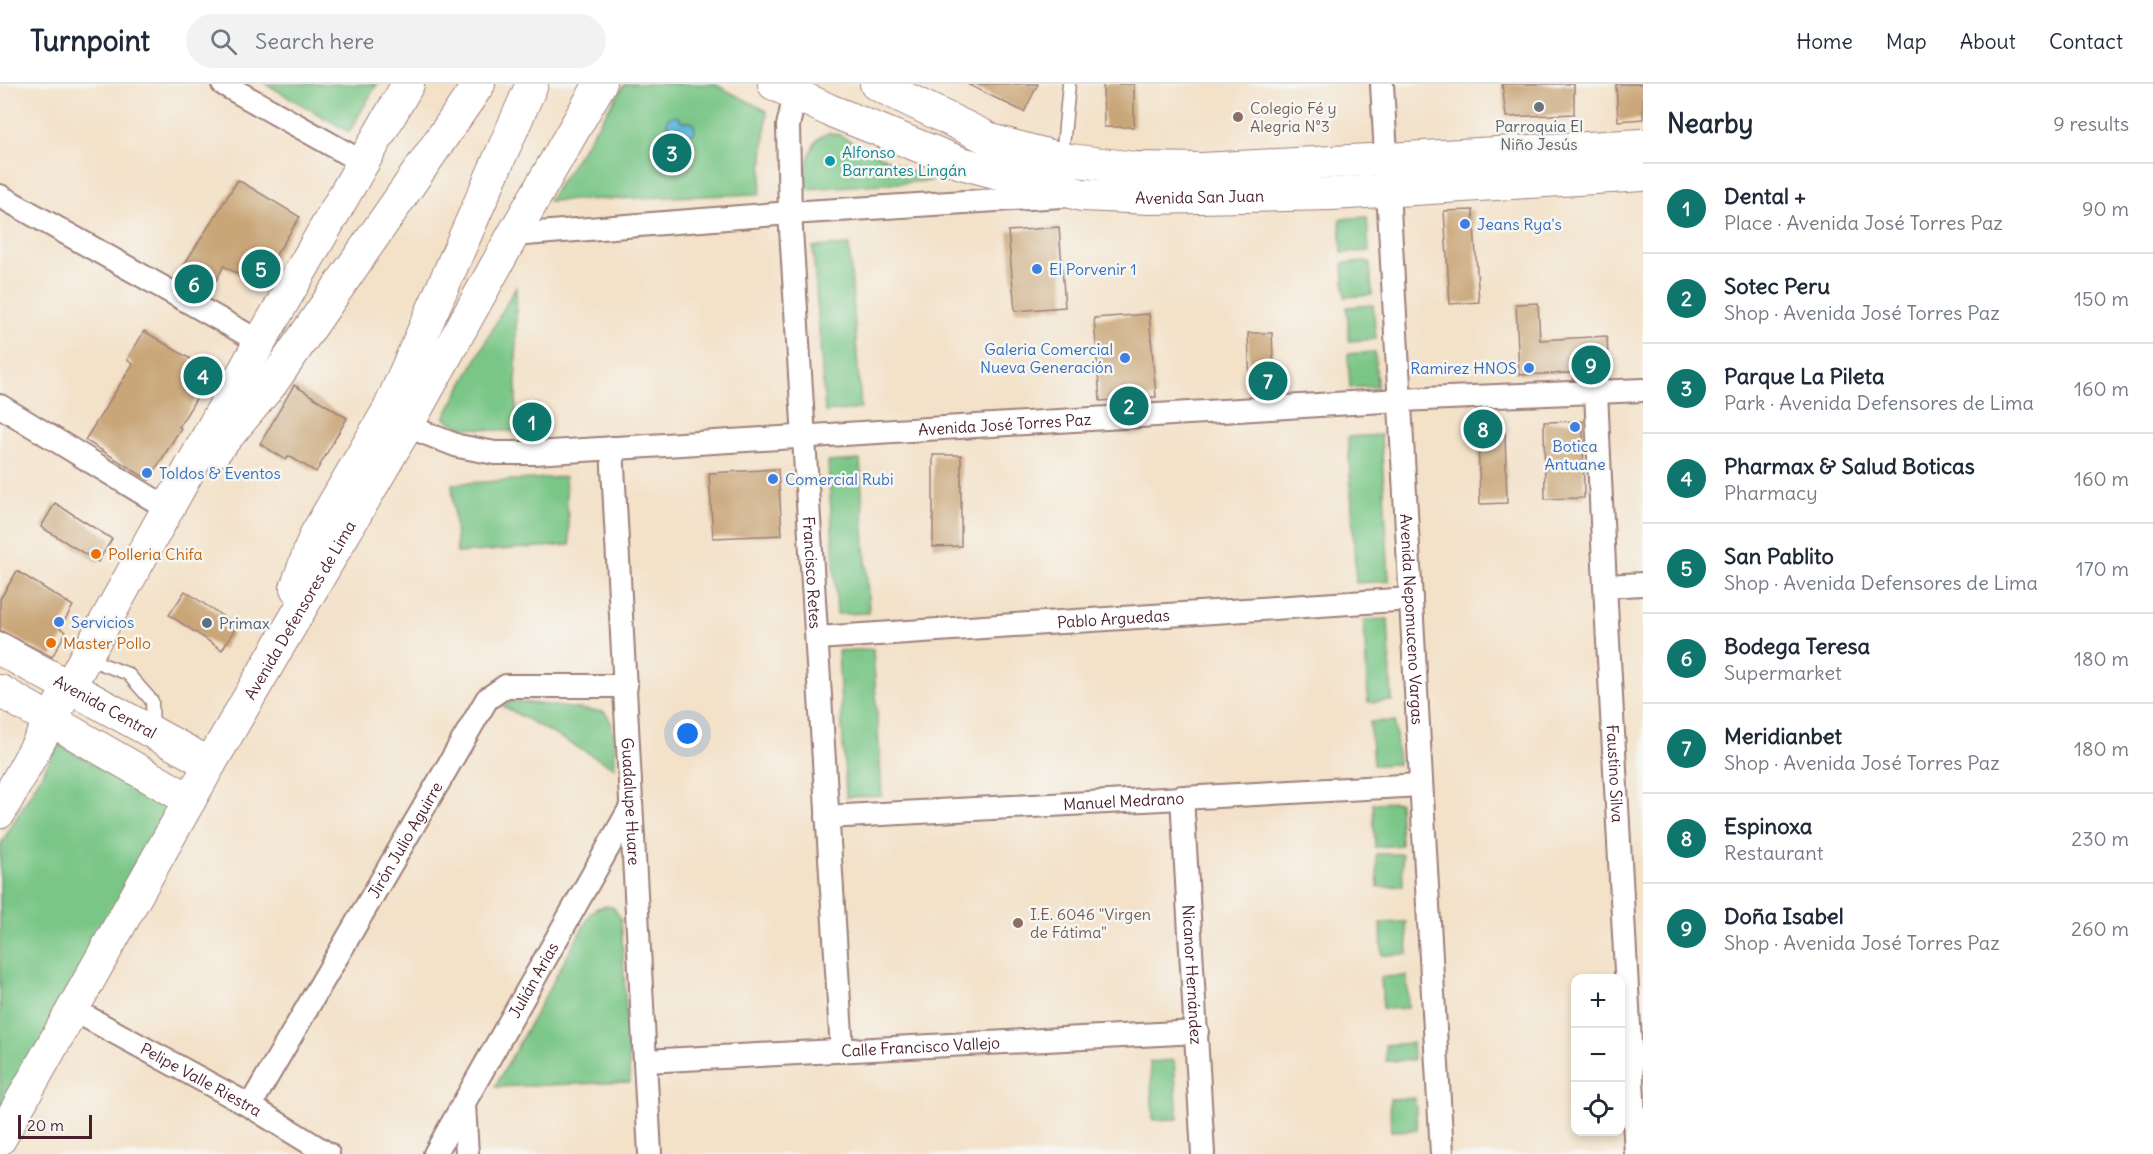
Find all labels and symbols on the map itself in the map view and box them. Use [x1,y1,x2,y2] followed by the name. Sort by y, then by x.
[1250,98,1337,136] place label: Colegio Fé y Alegria N°3
[1532,100,1546,114] marker: Parroquia El Niño Jesús
[1231,110,1245,124] marker: Colegio Fé y Alegria N°3
[1495,116,1583,154] place label: Parroquia El Niño Jesús
[652,130,692,176] pin: 3
[842,142,967,180] place label: Alfonso Barrantes Lingán
[823,154,837,168] marker: Alfonso Barrantes Lingán
[1135,186,1264,208] street label: Avenida San Juan
[1477,214,1562,234] place label: Jeans Rya's
[1458,217,1472,231] marker: Jeans Rya's
[242,246,280,291] pin: 5
[1049,259,1137,279] place label: El Porvenir 1
[174,262,214,306] pin: 6
[1030,262,1044,276] marker: El Porvenir 1
[980,339,1113,377] place label: Galeria Comercial Nueva Generación
[1572,342,1610,388] pin: 9
[1118,351,1132,365] marker: Galeria Comercial Nueva Generación
[184,354,222,398] pin: 4
[1248,358,1288,404] pin: 7
[1410,358,1517,378] place label: Ramirez HNOS
[1522,361,1536,375] marker: Ramirez HNOS
[1110,384,1148,428] pin: 2
[512,400,552,444] pin: 1
[1464,406,1502,452] pin: 8
[918,409,1092,439] street label: Avenida José Torres Paz
[1568,420,1582,434] marker: Botica Antuane
[1544,436,1606,474] place label: Botica Antuane
[159,463,281,483] place label: Toldos & Eventos
[140,466,154,480] marker: Toldos & Eventos
[785,469,894,489] place label: Comercial Rubi
[766,472,780,486] marker: Comercial Rubi
[1396,513,1428,725] street label: Avenida Nepomuceno Vargas
[799,516,826,629] street label: Francisco Retes
[240,517,360,703] street label: Avenida Defensores de Lima
[108,544,203,564] place label: Polleria Chifa
[89,547,103,561] marker: Polleria Chifa
[1056,605,1170,632] street label: Pablo Arguedas
[71,612,134,632] place label: Servicios
[219,613,270,633] place label: Primax
[52,615,66,629] marker: Servicios
[200,616,214,630] marker: Primax
[63,633,151,653] place label: Master Pollo
[44,636,58,650] marker: Master Pollo
[50,670,160,743] street label: Avenida Central
[673,719,702,748] your location
[1603,724,1628,823] street label: Faustino Silva
[618,737,644,866] street label: Guadalupe Huare
[363,778,447,902] street label: Jirón Julio Aguirre
[1063,788,1185,814] street label: Manuel Medrano
[1030,904,1151,942] place label: I.E. 6046 "Virgen de Fátima"
[1178,904,1207,1046] street label: Nicanor Hernández
[1011,916,1025,930] marker: I.E. 6046 "Virgen de Fátima"
[504,938,563,1021] street label: Julián Arias
[841,1032,1001,1061] street label: Calle Francisco Vallejo
[137,1038,265,1121] street label: Pelipe Valle Riestra
[18,1112,92,1140] scale bar

